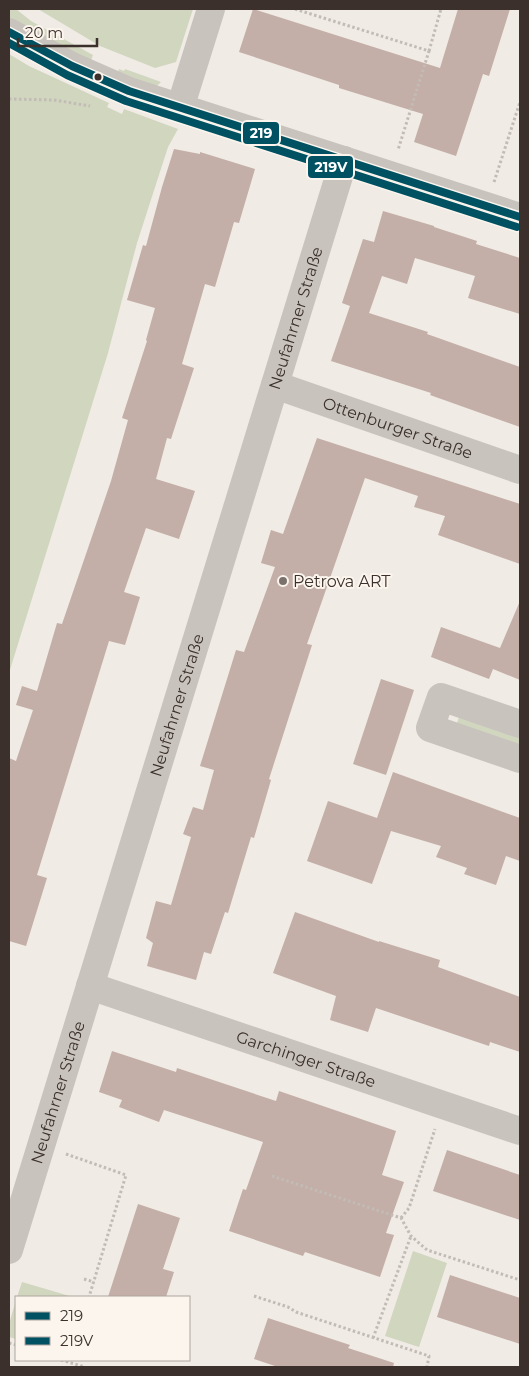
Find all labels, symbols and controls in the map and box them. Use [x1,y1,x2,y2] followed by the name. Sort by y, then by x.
[18,15,96,47] scale bar
[25,23,63,42] text: 20 m
[93,72,103,82] unlabelled marker
[242,121,280,145] line badge: 219
[250,124,272,142] text: 219
[307,155,354,179] line badge: 219V
[315,158,348,176] text: 219V
[265,244,326,392] street label: Neufahrner Straße
[320,393,475,462] street label: Ottenburger Straße
[293,572,391,591] place label: Petrova ART
[277,575,289,587] marker: Petrova ART
[146,631,207,779] street label: Neufahrner Straße
[27,1019,88,1166] street label: Neufahrner Straße
[234,1027,378,1091] street label: Garchinger Straße
[15,1296,190,1361] legend
[60,1306,83,1325] text: 219
[60,1331,94,1350] text: 219V

